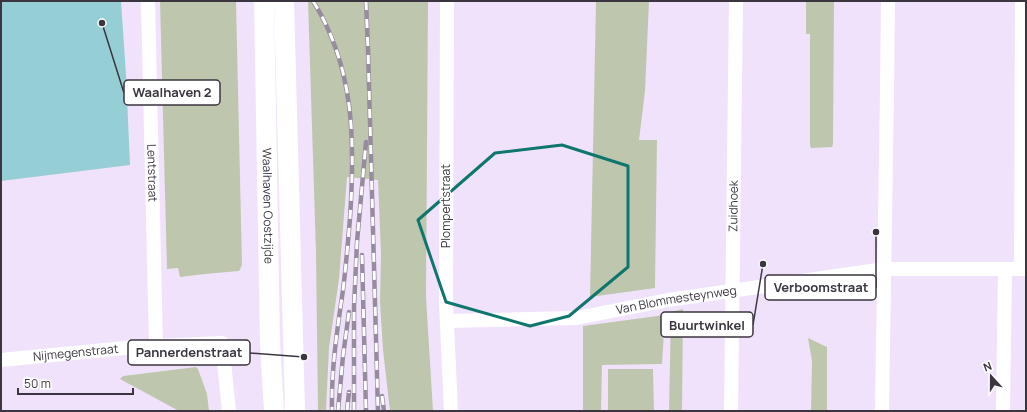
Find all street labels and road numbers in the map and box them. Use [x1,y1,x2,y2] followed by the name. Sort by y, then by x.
[143,144,162,202] street label: Lentstraat
[259,148,278,264] street label: Waalhaven Oostzijde
[437,164,454,248] street label: Plompertstraat
[724,179,742,232] street label: Zuidhoek
[614,281,738,318] street label: Van Blommesteynweg
[32,340,119,365] street label: Nijmegenstraat

